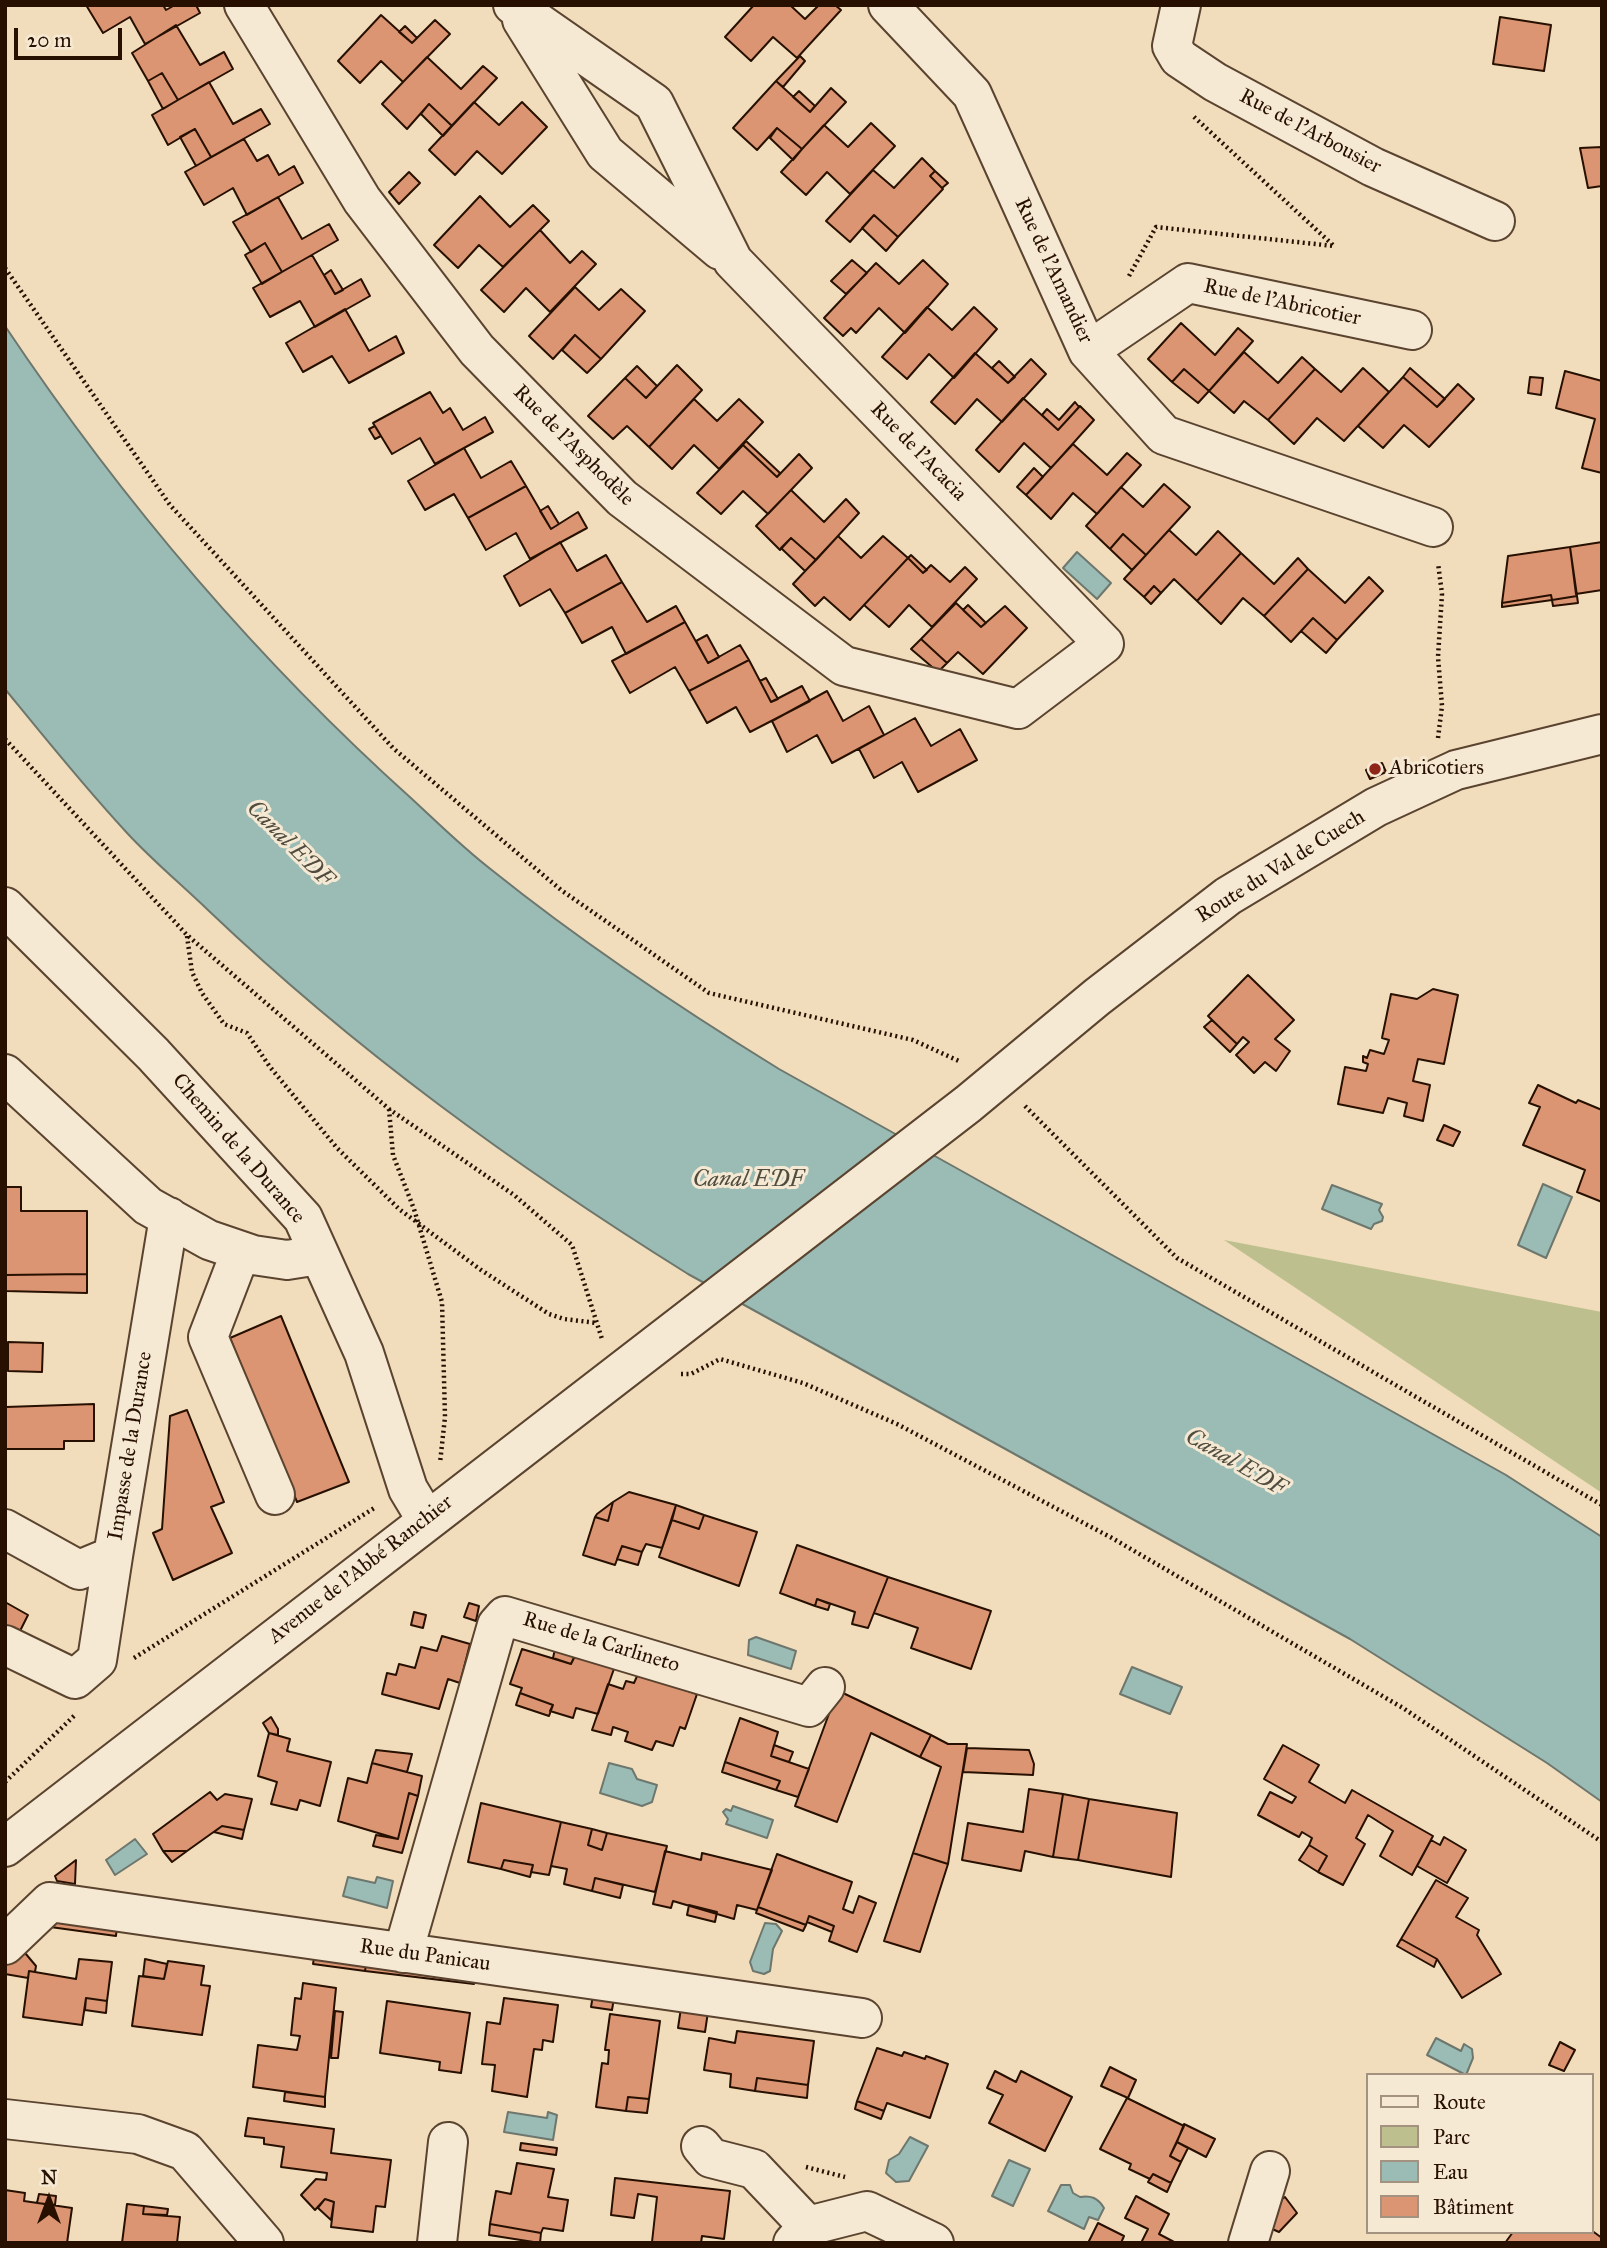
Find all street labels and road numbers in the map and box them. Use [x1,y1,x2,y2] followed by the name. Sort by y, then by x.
[1235,84,1385,180] street label: Rue de l'Arbousier
[1008,194,1098,348] street label: Rue de l'Amandier
[1201,274,1363,332] street label: Rue de l'Abricotier
[507,380,639,512] street label: Rue de l'Asphodèle
[864,397,972,507] street label: Rue de l'Acacia
[1192,805,1370,929] street label: Route du Val de Cuech
[166,1069,310,1229] street label: Chemin de la Durance
[104,1350,158,1542] street label: Impasse de la Durance
[264,1490,458,1650] street label: Avenue de l'Abbé Ranchier
[520,1607,682,1679] street label: Rue de la Carlineto
[358,1934,492,1978] street label: Rue du Panicau

